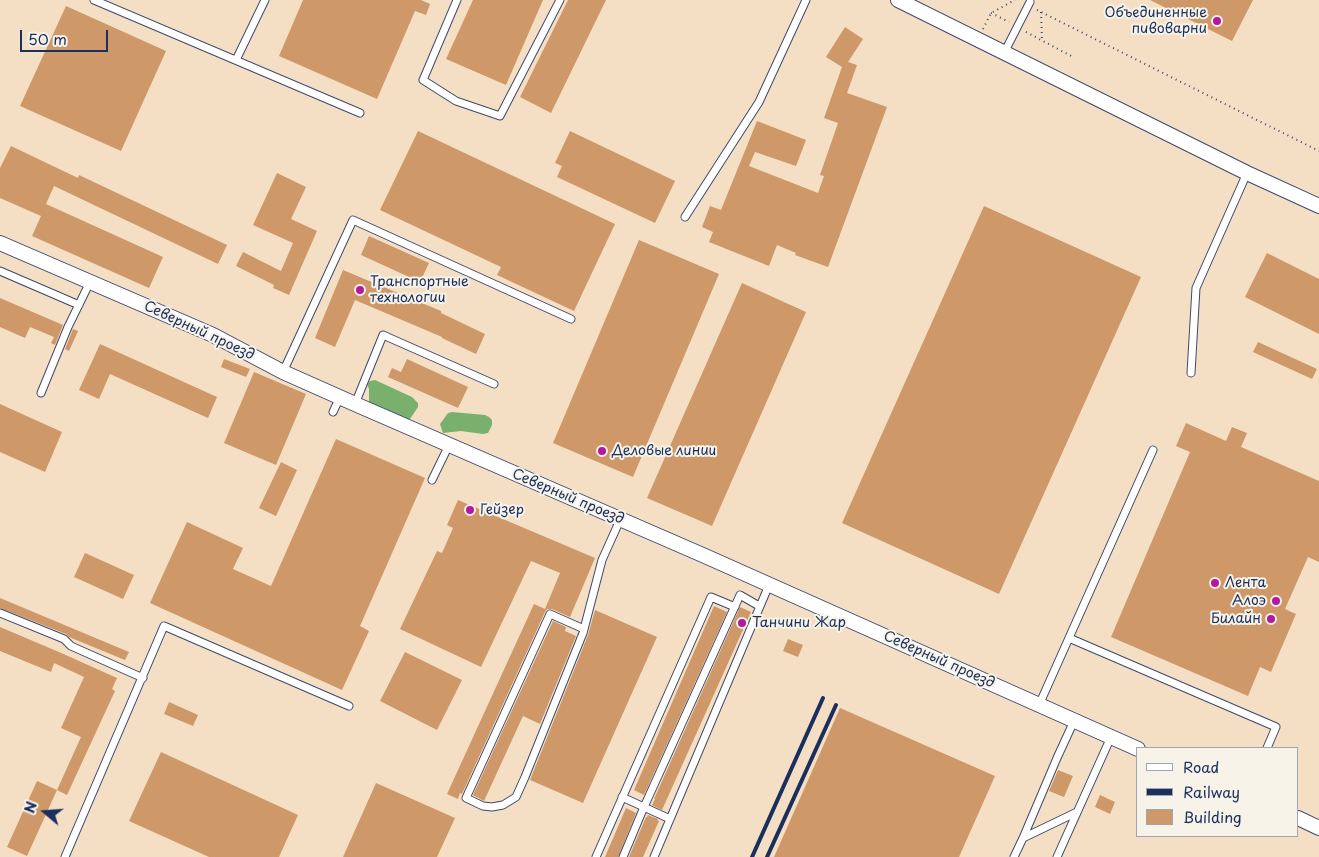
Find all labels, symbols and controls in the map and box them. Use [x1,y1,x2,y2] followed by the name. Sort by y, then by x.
[1105,5,1207,38] place label: Объединенные пивоварни
[1211,15,1223,27] marker: Объединенные пивоварни
[22,20,110,52] scale bar
[28,27,67,50] text: 50 m
[370,274,469,306] place label: Транспортные технологии
[354,284,366,296] marker: Транспортные технологии
[141,298,257,364] street label: Северный проезд
[612,443,716,459] place label: Деловые линии
[596,445,608,457] marker: Деловые линии
[509,466,627,528] street label: Северный проезд
[480,502,524,518] place label: Гейзер
[464,504,476,516] marker: Гейзер
[1225,575,1266,591] place label: Лента
[1209,577,1221,589] marker: Лента
[1232,593,1266,609] place label: Алоэ
[1270,595,1282,607] marker: Алоэ
[1211,611,1261,627] place label: Билайн
[1265,613,1277,625] marker: Билайн
[752,615,846,631] place label: Танчини Жар
[736,617,748,629] marker: Танчини Жар
[881,628,997,692] street label: Северный проезд
[1136,747,1299,837] legend
[1183,755,1219,778] text: Road
[1183,780,1240,803] text: Railway
[20,787,70,837] north arrow
[19,799,42,816] text: N
[1183,805,1242,828] text: Building

